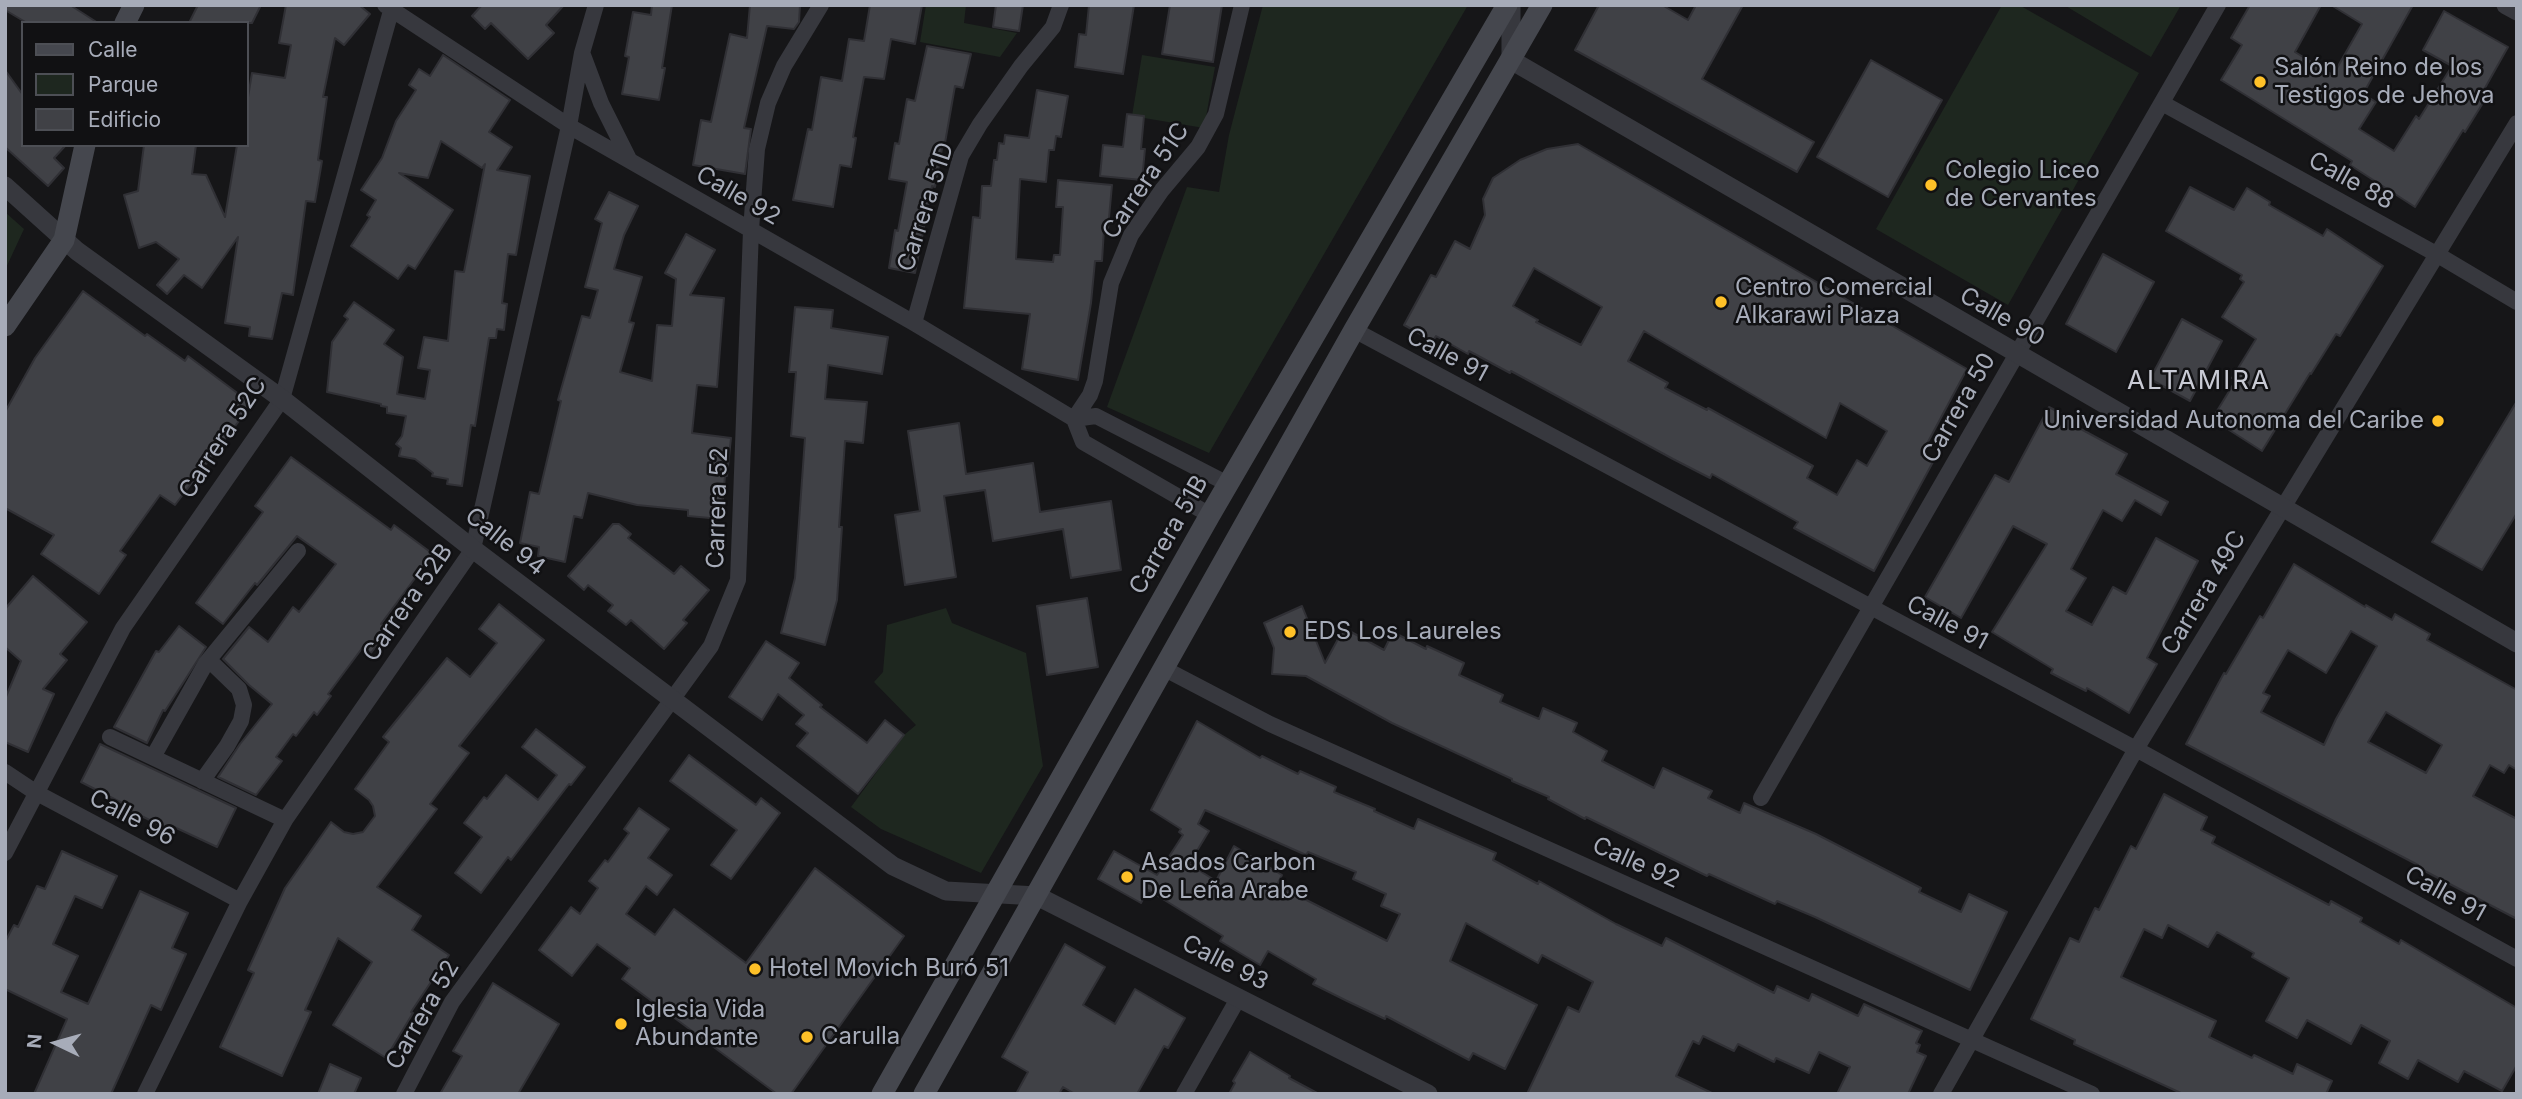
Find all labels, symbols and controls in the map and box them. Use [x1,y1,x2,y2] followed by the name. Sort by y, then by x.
[21,21,248,147] legend
[88,37,138,62] text: Calle
[2274,54,2495,110] place label: Salón Reino de los Testigos de Jehova
[88,72,158,97] text: Parque
[2252,74,2268,90] marker: Salón Reino de los Testigos de Jehova
[88,107,161,132] text: Edificio
[1097,117,1195,245] street label: Carrera 51C
[892,139,960,275] street label: Carrera 51D
[2303,146,2399,216] street label: Calle 88
[1945,157,2100,213] place label: Colegio Liceo de Cervantes
[691,160,785,232] street label: Calle 92
[1923,177,1939,193] marker: Colegio Liceo de Cervantes
[1735,274,1933,330] place label: Centro Comercial Alkarawi Plaza
[1954,281,2050,353] street label: Calle 90
[1713,294,1729,310] marker: Centro Comercial Alkarawi Plaza
[1401,322,1493,388] street label: Calle 91
[1916,348,2002,468] street label: Carrera 50
[2128,365,2270,397] district label: ALTAMIRA
[173,372,273,504] street label: Carrera 52C
[2043,407,2424,435] place label: Universidad Autonoma del Caribe
[2430,413,2446,429] marker: Universidad Autonoma del Caribe
[701,447,735,569] street label: Carrera 52
[1123,470,1215,600] street label: Carrera 51B
[459,502,551,582] street label: Calle 94
[2156,525,2252,661] street label: Carrera 49C
[357,539,459,667] street label: Carrera 52B
[1901,590,1993,656] street label: Calle 91
[1304,618,1502,646] place label: EDS Los Laureles
[1282,624,1298,640] marker: EDS Los Laureles
[84,783,180,853] street label: Calle 96
[1588,831,1684,895] street label: Calle 92
[1141,849,1316,905] place label: Asados Carbon De Leña Arabe
[2400,860,2490,928] street label: Calle 91
[1119,869,1135,885] marker: Asados Carbon De Leña Arabe
[1177,929,1273,997] street label: Calle 93
[380,955,466,1075] street label: Carrera 52
[769,955,1009,983] place label: Hotel Movich Buró 51
[747,961,763,977] marker: Hotel Movich Buró 51
[635,996,765,1052] place label: Iglesia Vida Abundante
[21,1008,91,1078] north arrow
[613,1016,629,1032] marker: Iglesia Vida Abundante
[821,1023,900,1051] place label: Carulla
[799,1029,815,1045] marker: Carulla
[22,1033,47,1049] text: N

